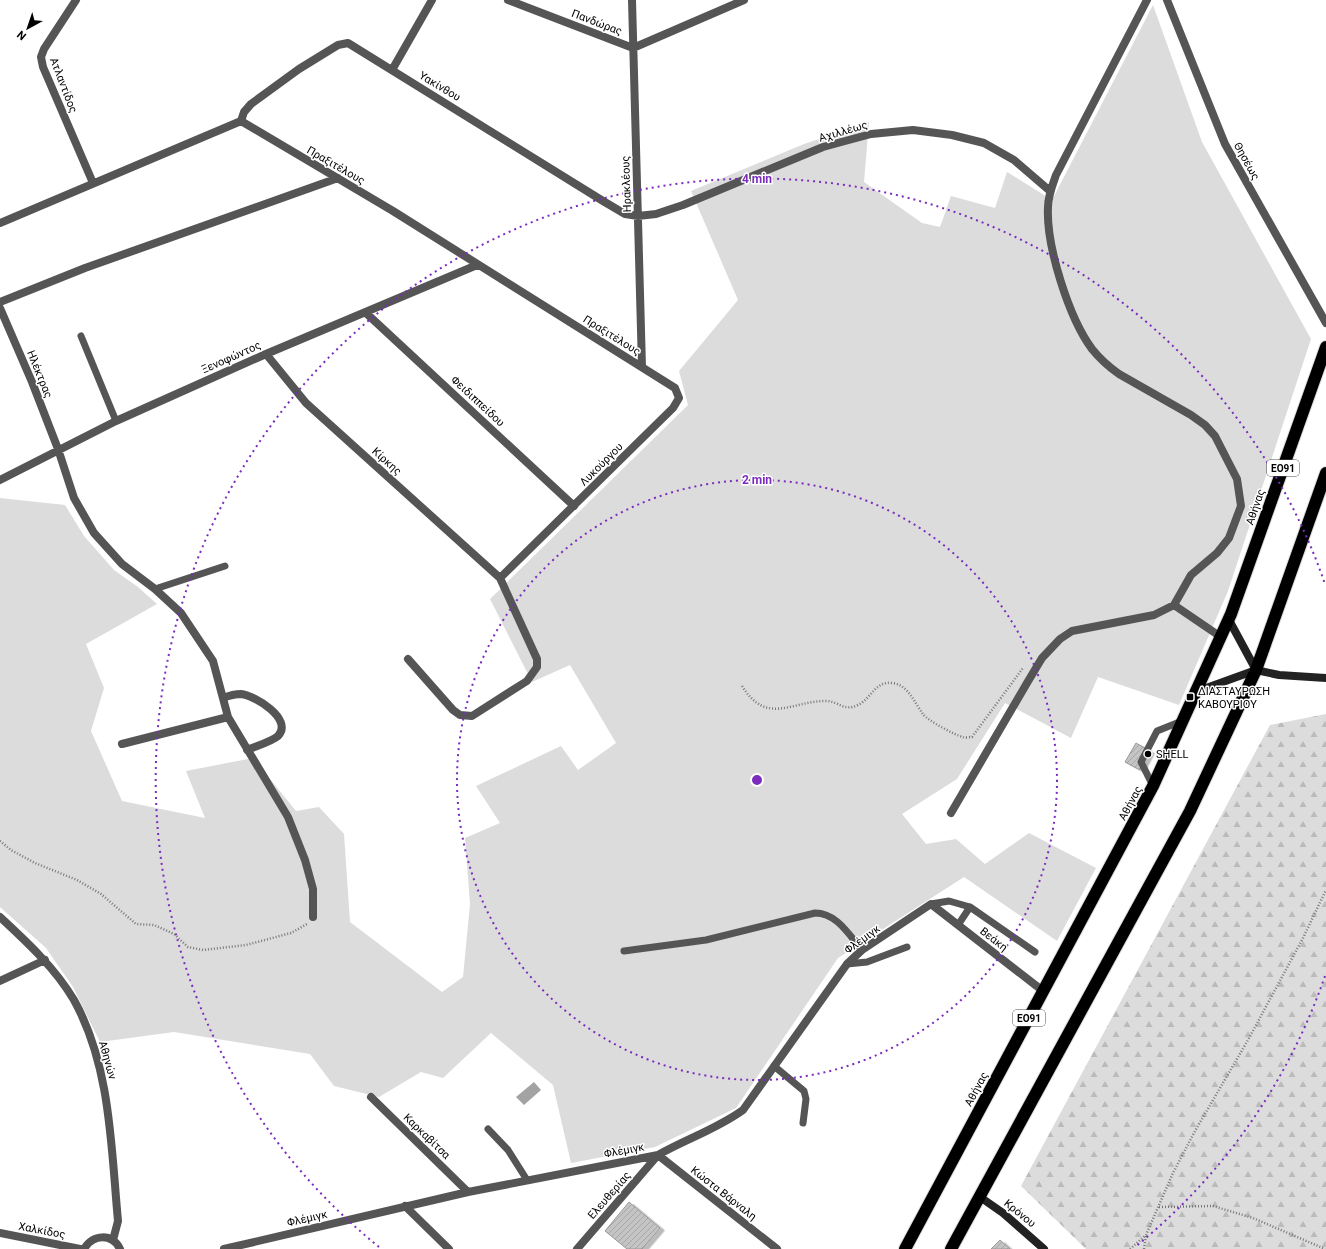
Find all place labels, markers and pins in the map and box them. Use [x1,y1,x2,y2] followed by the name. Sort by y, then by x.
[1198,685,1270,711] place label: ΔΙΑΣΤΑΥΡΩΣΗ ΚΑΒΟΥΡΙΟΥ
[1185,692,1195,702] marker: ΔΙΑΣΤΑΥΡΩΣΗ ΚΑΒΟΥΡΙΟΥ
[1156,748,1189,761] place label: SHELL
[1143,749,1153,759] marker: SHELL
[750,773,764,787] centre of rings

